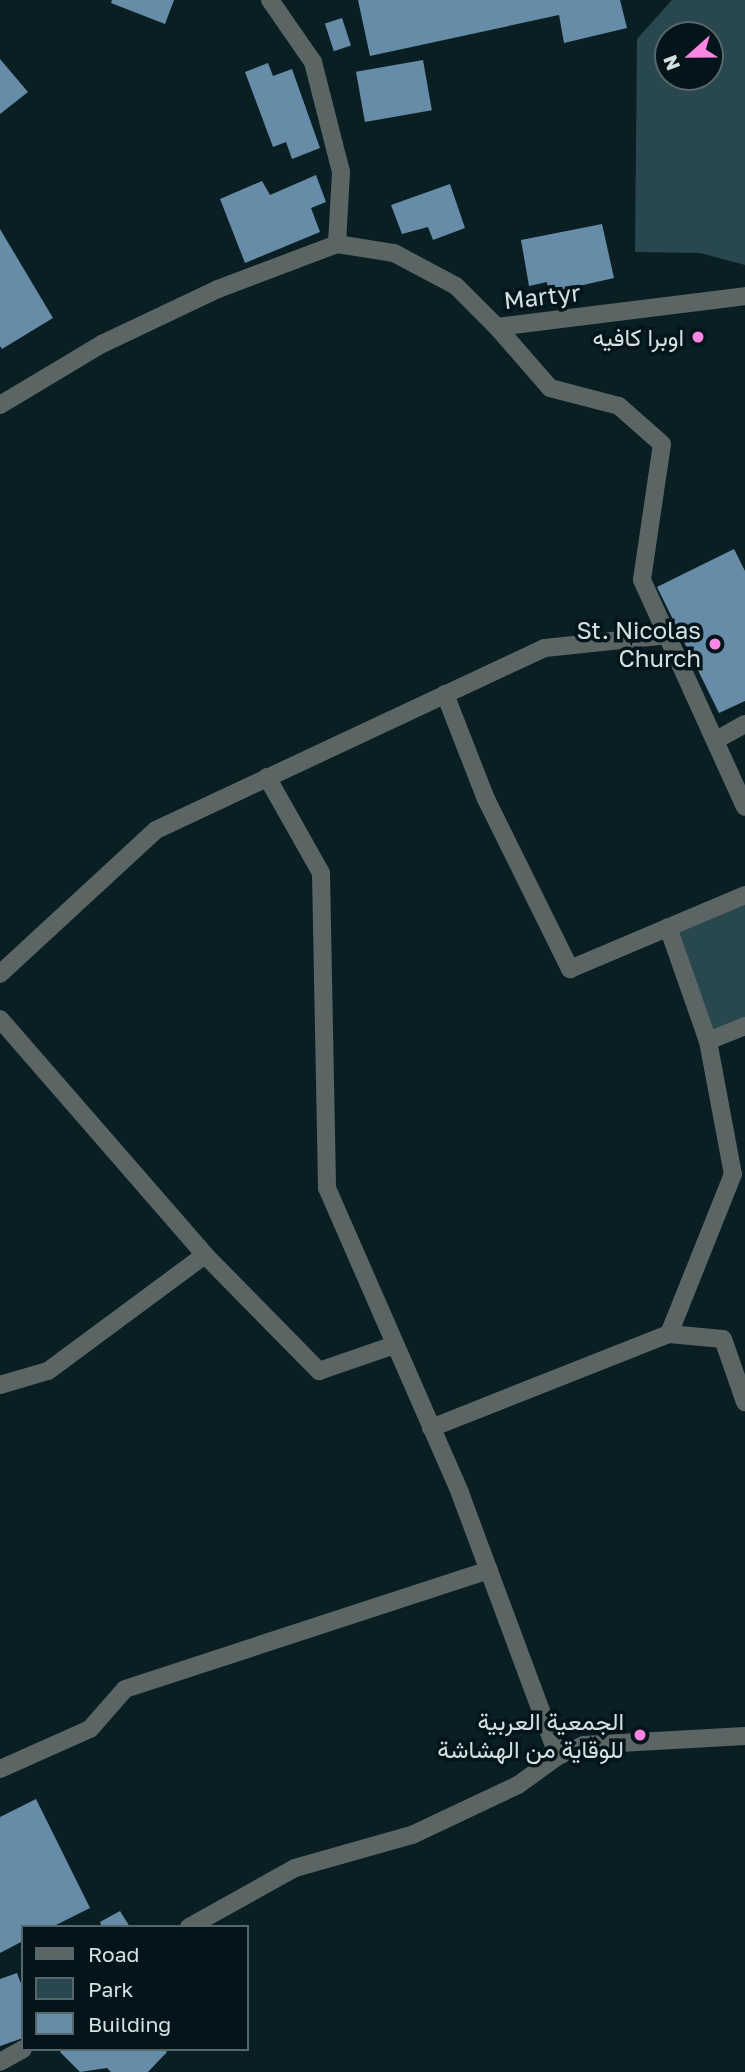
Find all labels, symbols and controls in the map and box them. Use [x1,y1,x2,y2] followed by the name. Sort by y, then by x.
[654,21,724,91] north arrow
[657,52,684,74] text: N
[502,278,582,314] street label: Martyr
[592,323,684,351] place label: اوبرا كافيه
[690,329,706,345] marker: اوبرا كافيه
[576,616,701,672] place label: St. Nicolas Church
[707,636,723,652] marker: St. Nicolas Church
[437,1707,624,1763] place label: الجمعية العربية للوقاية من الهشاشة
[630,1725,650,1745] marker: الجمعية العربية للوقاية من الهشاشة
[21,1925,248,2051] legend
[88,1941,139,1967] text: Road
[88,1976,133,2002] text: Park
[88,2011,171,2037] text: Building

